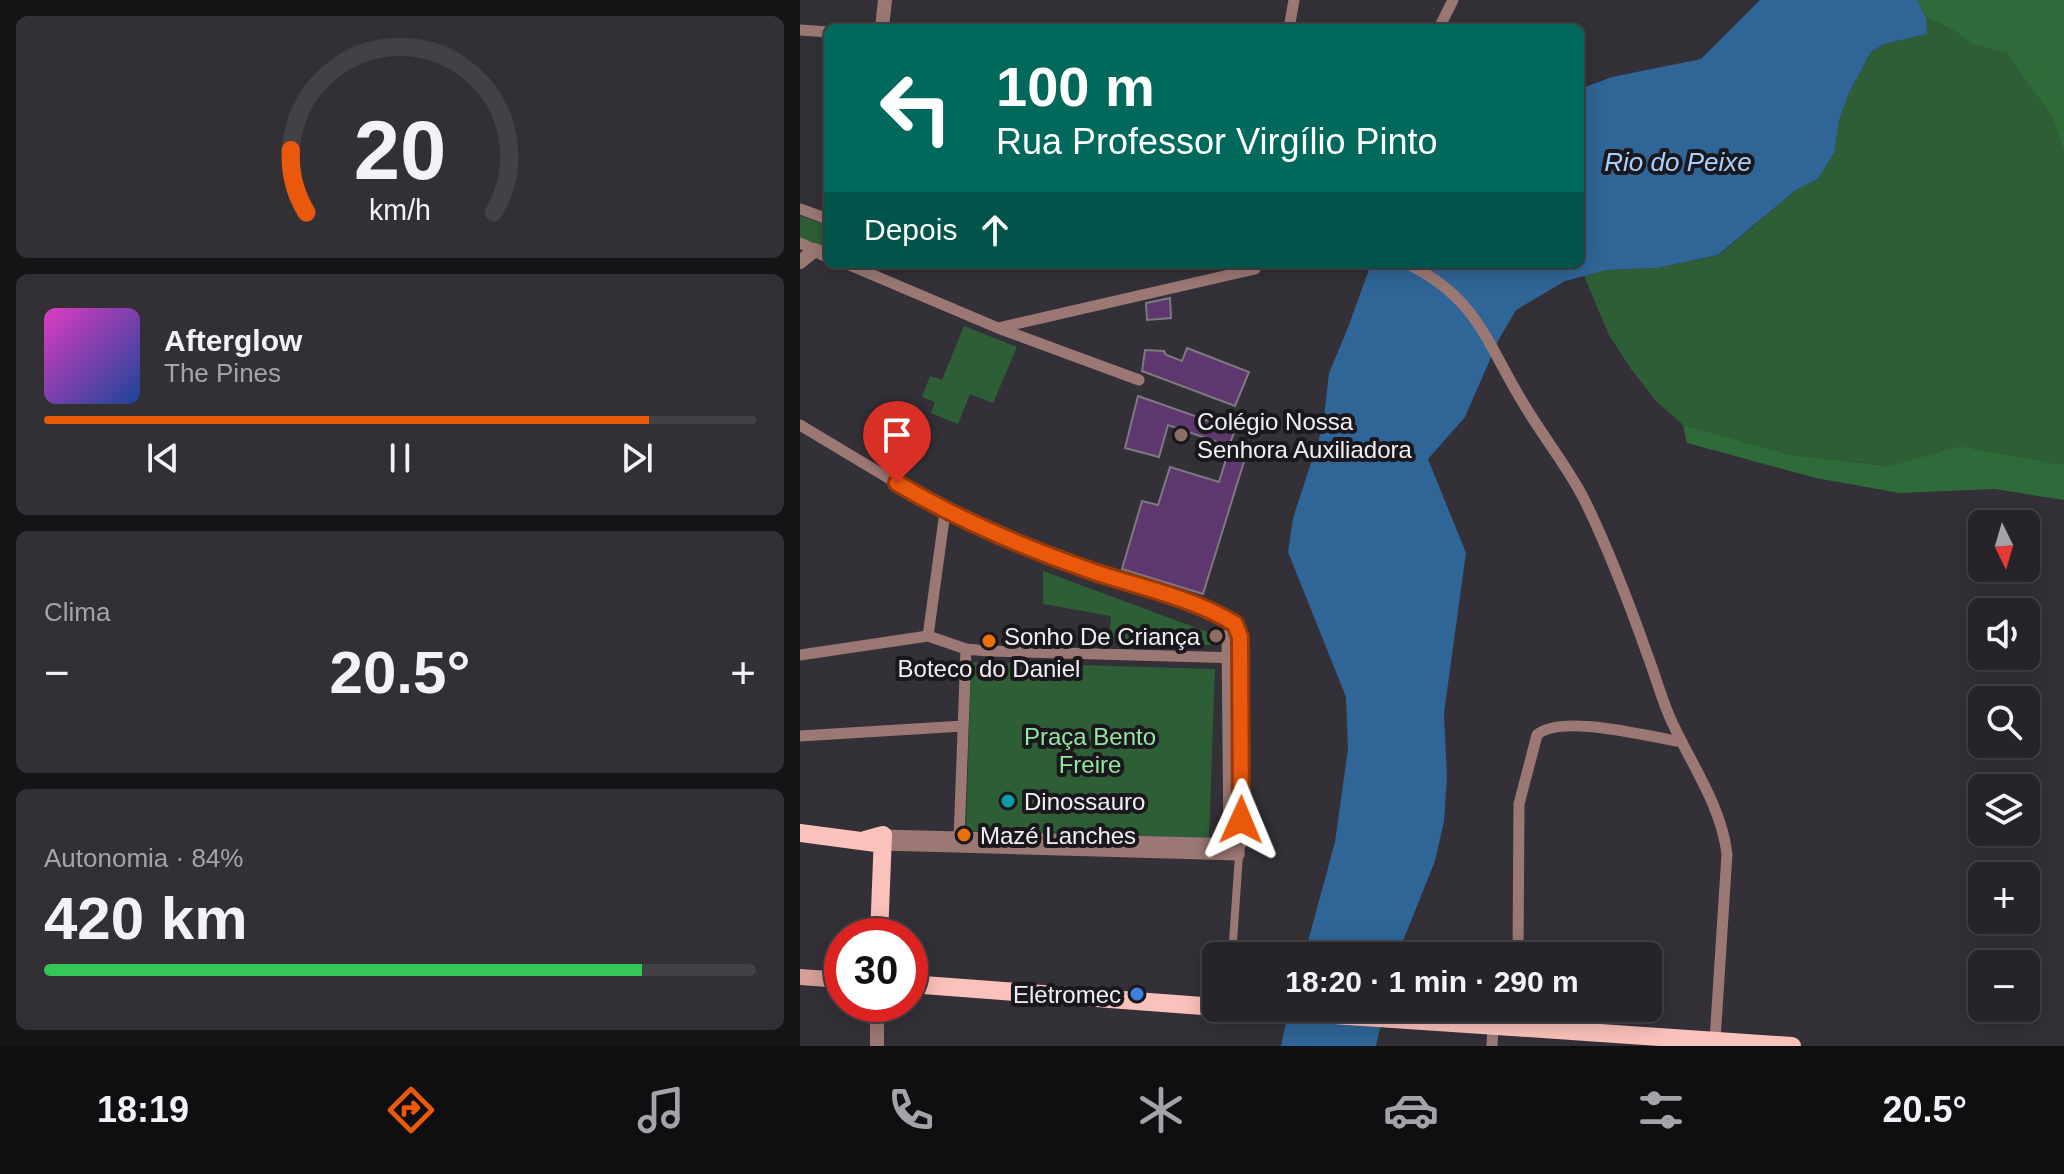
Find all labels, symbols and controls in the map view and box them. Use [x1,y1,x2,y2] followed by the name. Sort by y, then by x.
[996,55,1155,118] text: 100 m
[864,56,968,160] icon: left
[354,103,446,196] text: 20
[996,121,1438,162] text: Rua Professor Virgílio Pinto
[1604,147,1752,177] water label: Rio do Peixe
[369,194,431,226] text: km/h
[973,208,1017,252] icon: ahead
[864,213,957,246] text: Depois
[164,324,302,357] text: Afterglow
[164,358,281,388] text: The Pines
[863,401,931,483] pin
[1197,408,1412,463] place label: Colégio Nossa Senhora Auxiliadora
[875,413,919,457] icon: arrive
[1172,426,1190,444] marker: Colégio Nossa Senhora Auxiliadora
[141,436,185,480] icon: previous
[378,436,422,480] icon: pause
[615,436,659,480] icon: next
[1968,510,2040,582] north arrow
[1968,510,2040,1022] map controls
[44,597,110,627] text: Clima
[1968,598,2040,670] button: sound
[1004,623,1201,650] place label: Sonho De Criança
[1207,627,1225,645] marker: Sonho De Criança
[980,632,998,650] marker: Boteco do Daniel
[330,639,470,706] text: 20.5°
[44,648,70,697] text: −
[730,648,756,697] text: +
[898,655,1080,682] place label: Boteco do Daniel
[1968,686,2040,758] button: search
[1024,723,1156,778] park label: Praça Bento Freire
[1968,774,2040,846] button: layers
[1199,778,1283,862] position arrow
[1024,788,1145,815] place label: Dinossauro
[999,792,1017,810] marker: Dinossauro
[980,822,1136,849] place label: Mazé Lanches
[955,826,973,844] marker: Mazé Lanches
[44,843,243,873] text: Autonomia · 84%
[1968,862,2040,934] button: +
[44,885,248,952] text: 420 km
[824,918,928,1022] speed limit sign: 30
[1968,950,2040,1022] button: −
[1285,965,1579,998] text: 18:20 · 1 min · 290 m
[1013,981,1121,1008] place label: Eletromec
[1128,985,1146,1003] marker: Eletromec
[383,1082,439,1138] icon: directions
[633,1082,689,1138] icon: music
[883,1082,939,1138] icon: phone
[1133,1082,1189,1138] icon: climate
[1383,1082,1439,1138] icon: car
[1633,1082,1689,1138] icon: filters
[97,1089,189,1130] text: 18:19
[1882,1089,1967,1130] text: 20.5°

